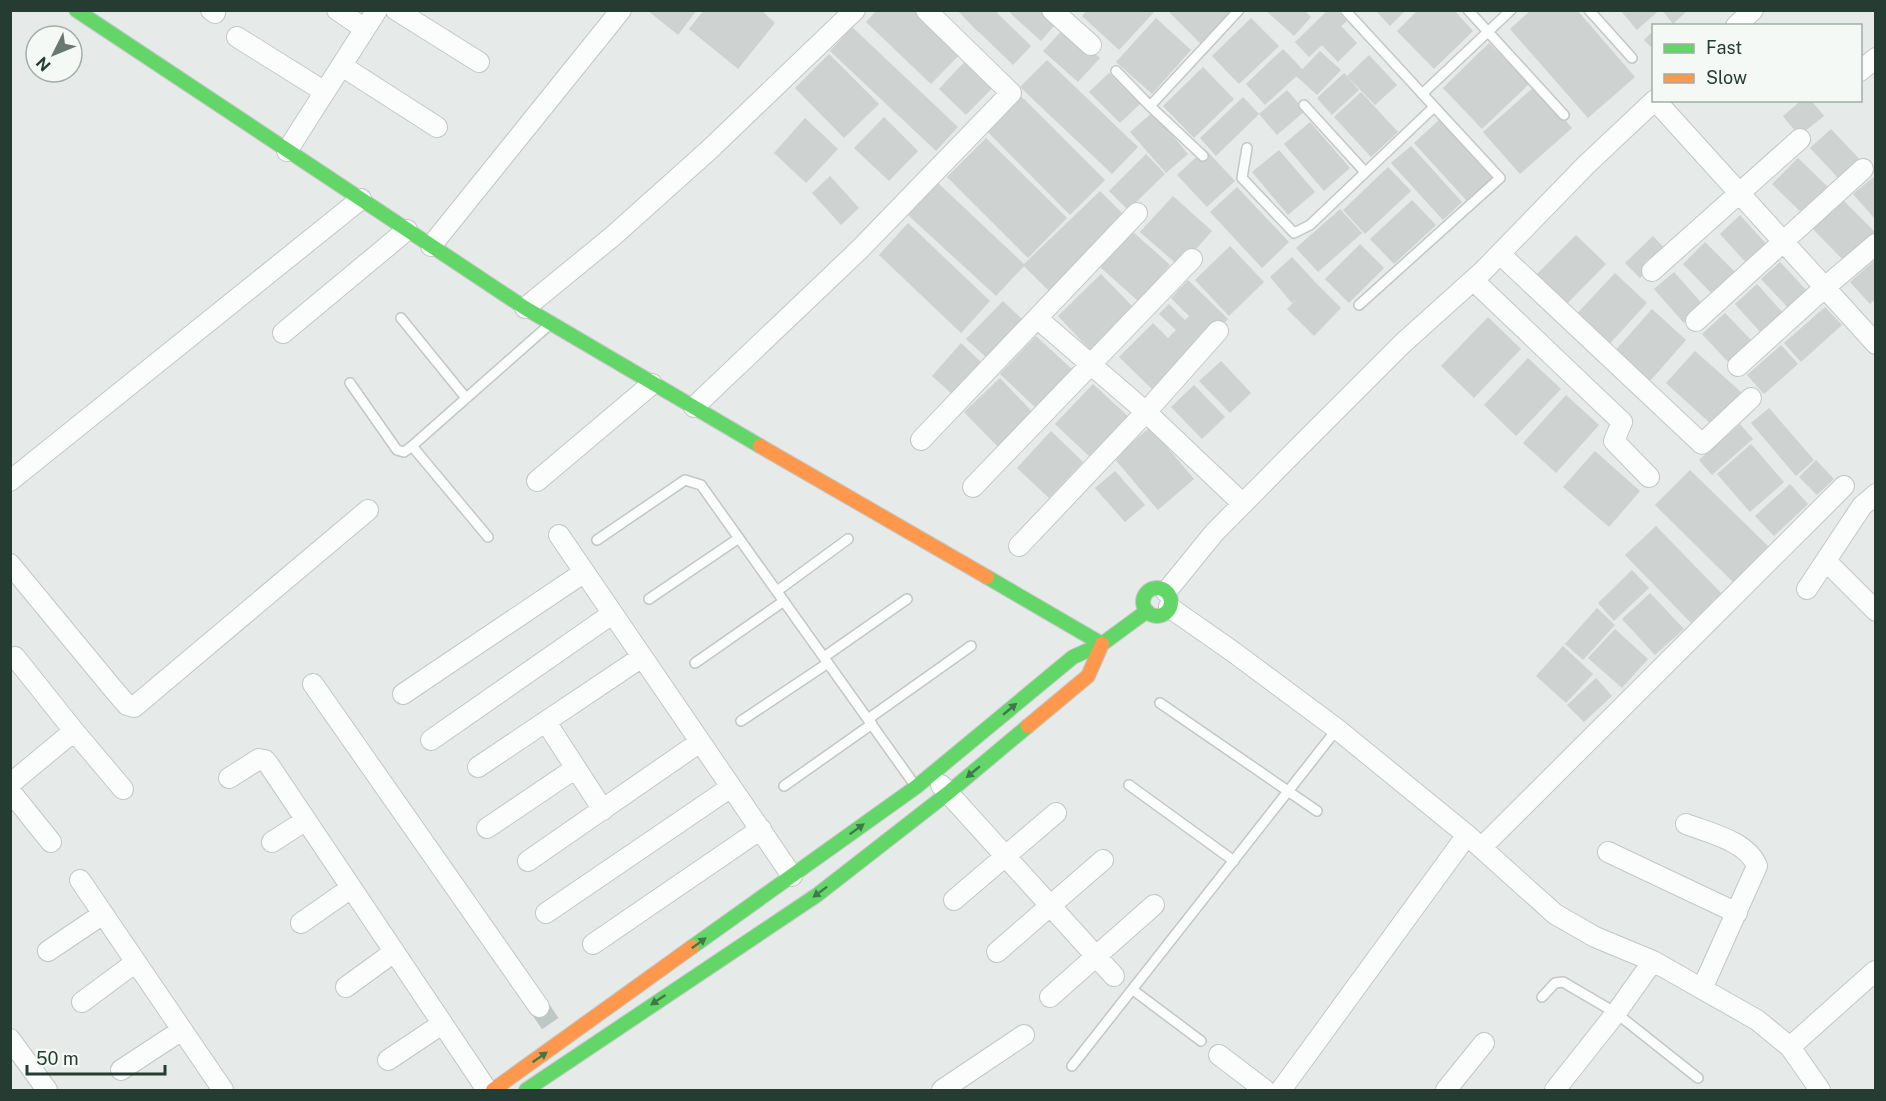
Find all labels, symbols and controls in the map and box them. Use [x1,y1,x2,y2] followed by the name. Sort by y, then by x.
[24,24,84,84] north arrow
[1652,24,1862,102] legend
[1706,37,1742,58] text: Fast
[32,53,55,75] text: N
[1706,67,1747,88] text: Slow
[1002,702,1018,715] one-way arrow
[965,765,981,778] one-way arrow
[848,823,864,835] one-way arrow
[812,886,828,898] one-way arrow
[690,937,706,949] one-way arrow
[650,995,666,1006] one-way arrow
[27,1038,165,1076] scale bar
[36,1048,79,1069] text: 50 m
[532,1051,548,1063] one-way arrow

